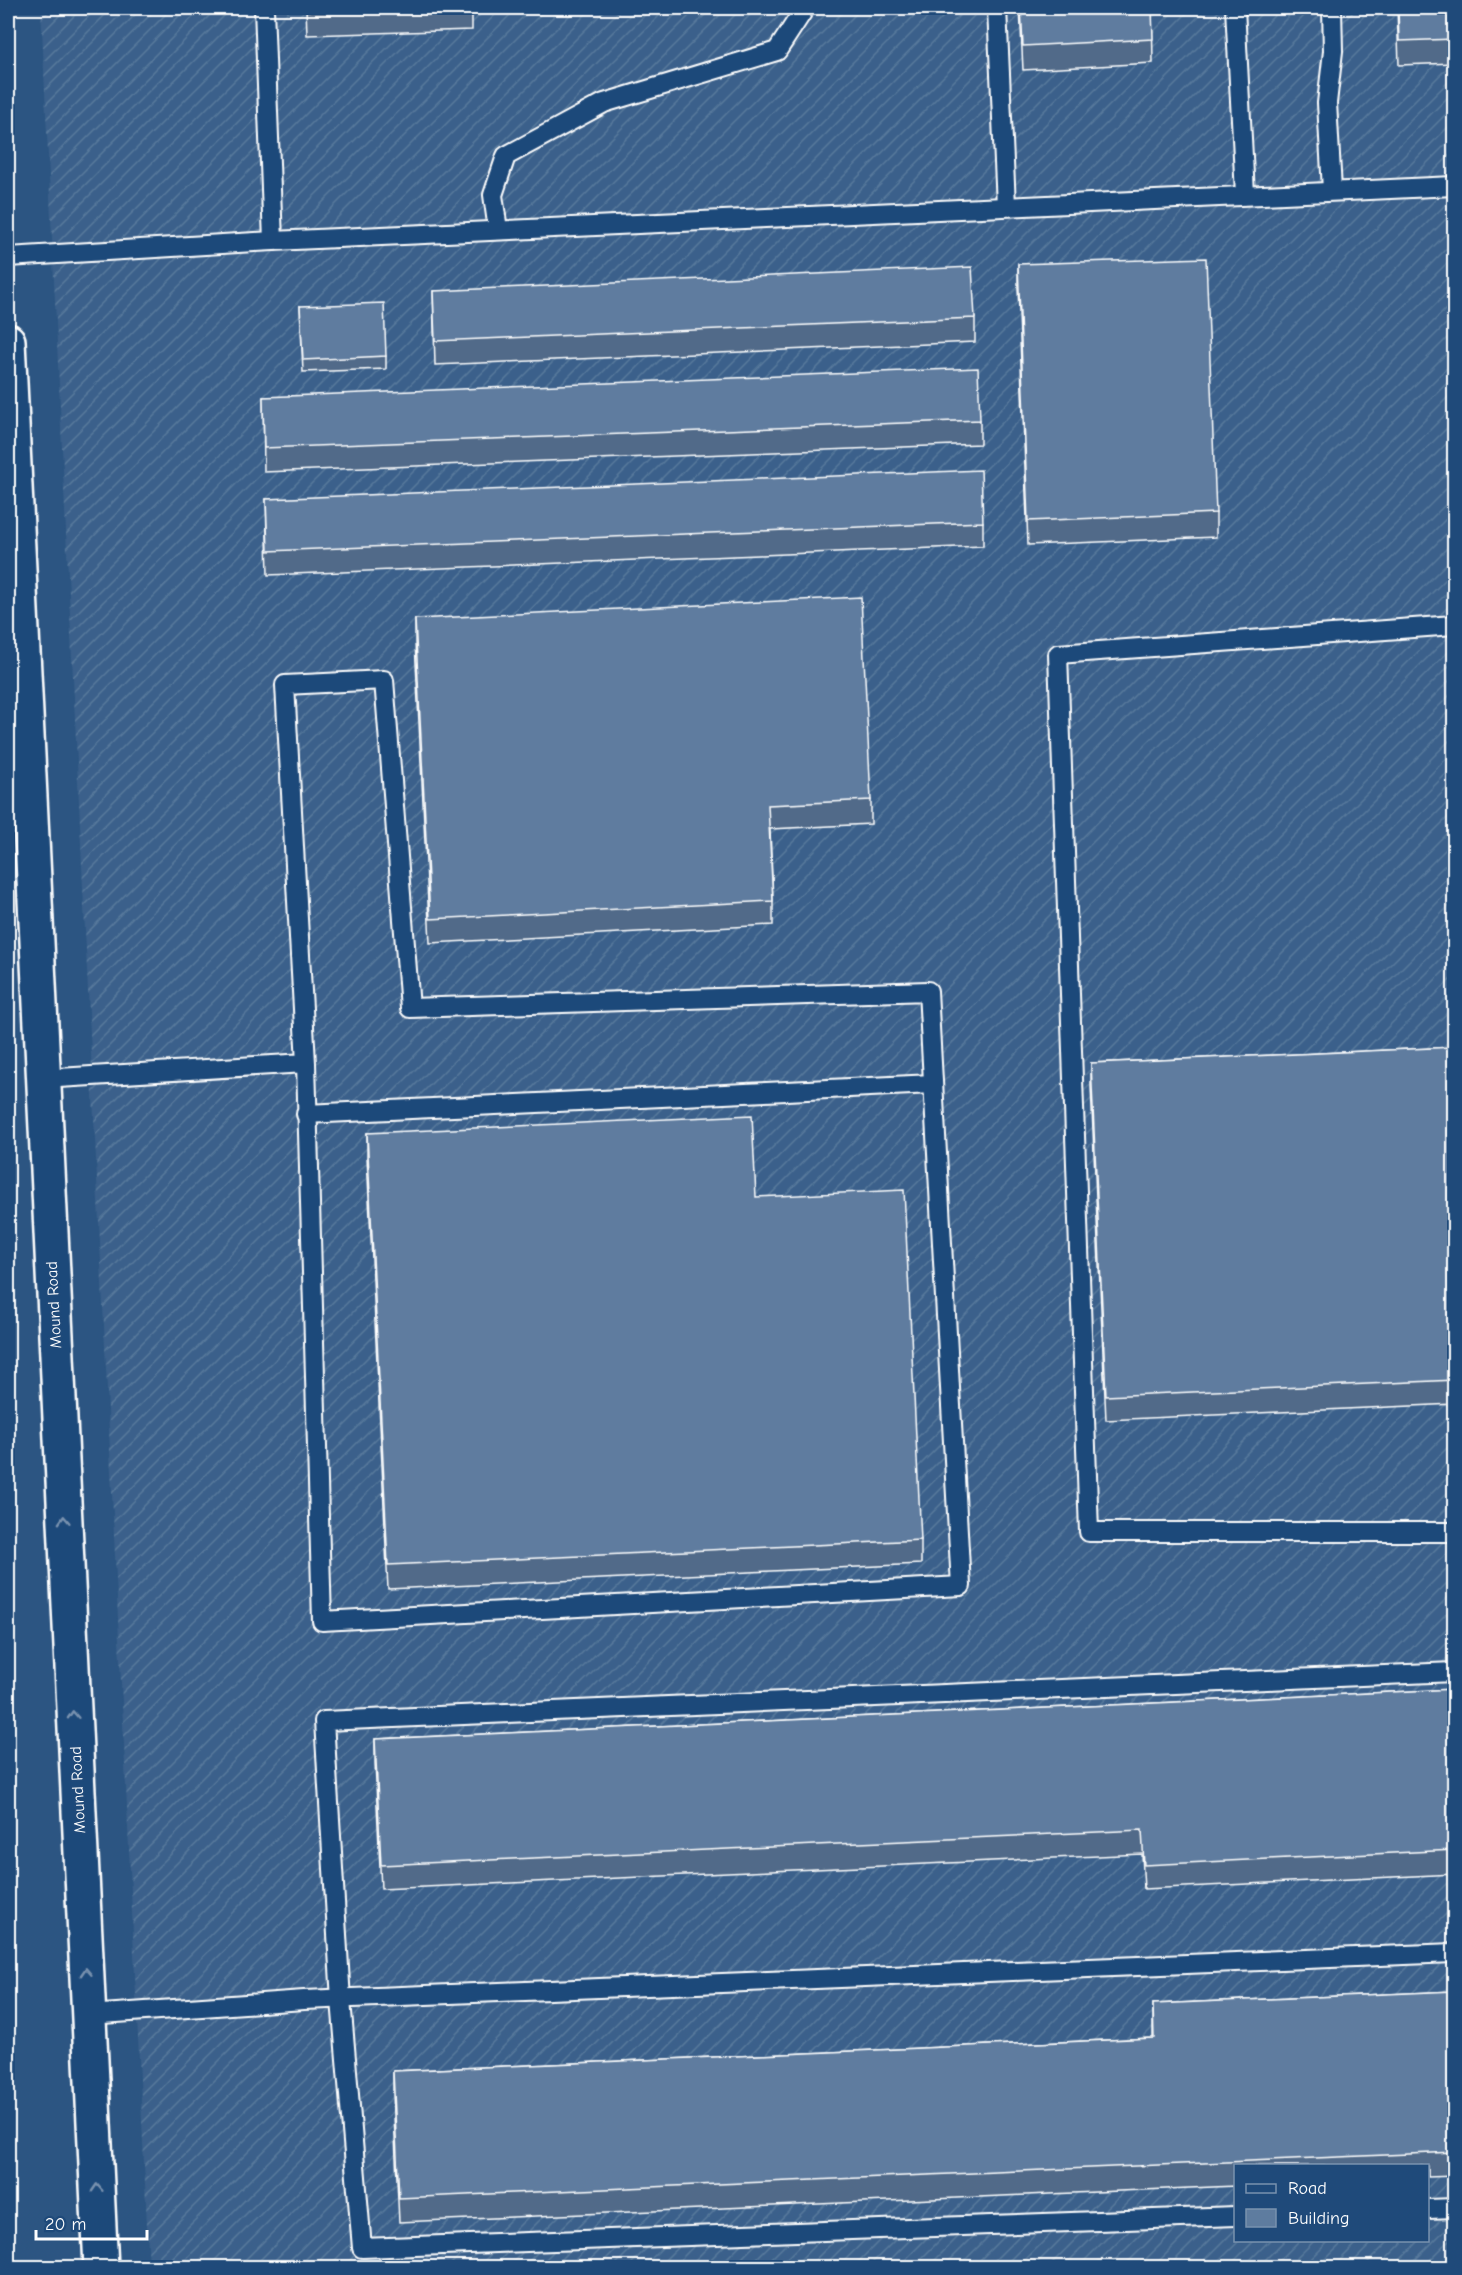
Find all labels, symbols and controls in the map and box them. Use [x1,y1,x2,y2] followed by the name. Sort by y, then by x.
[43,1261,65,1349] street label: Mound Road
[57,1515,70,1524] one-way arrow
[67,1710,80,1719] one-way arrow
[67,1746,89,1834] street label: Mound Road
[80,1968,93,1977] one-way arrow
[1234,2164,1429,2242] legend
[1288,2178,1327,2199] text: Road
[90,2184,103,2193] one-way arrow
[36,2203,147,2241] scale bar
[1288,2208,1350,2229] text: Building
[45,2214,86,2235] text: 20 m

